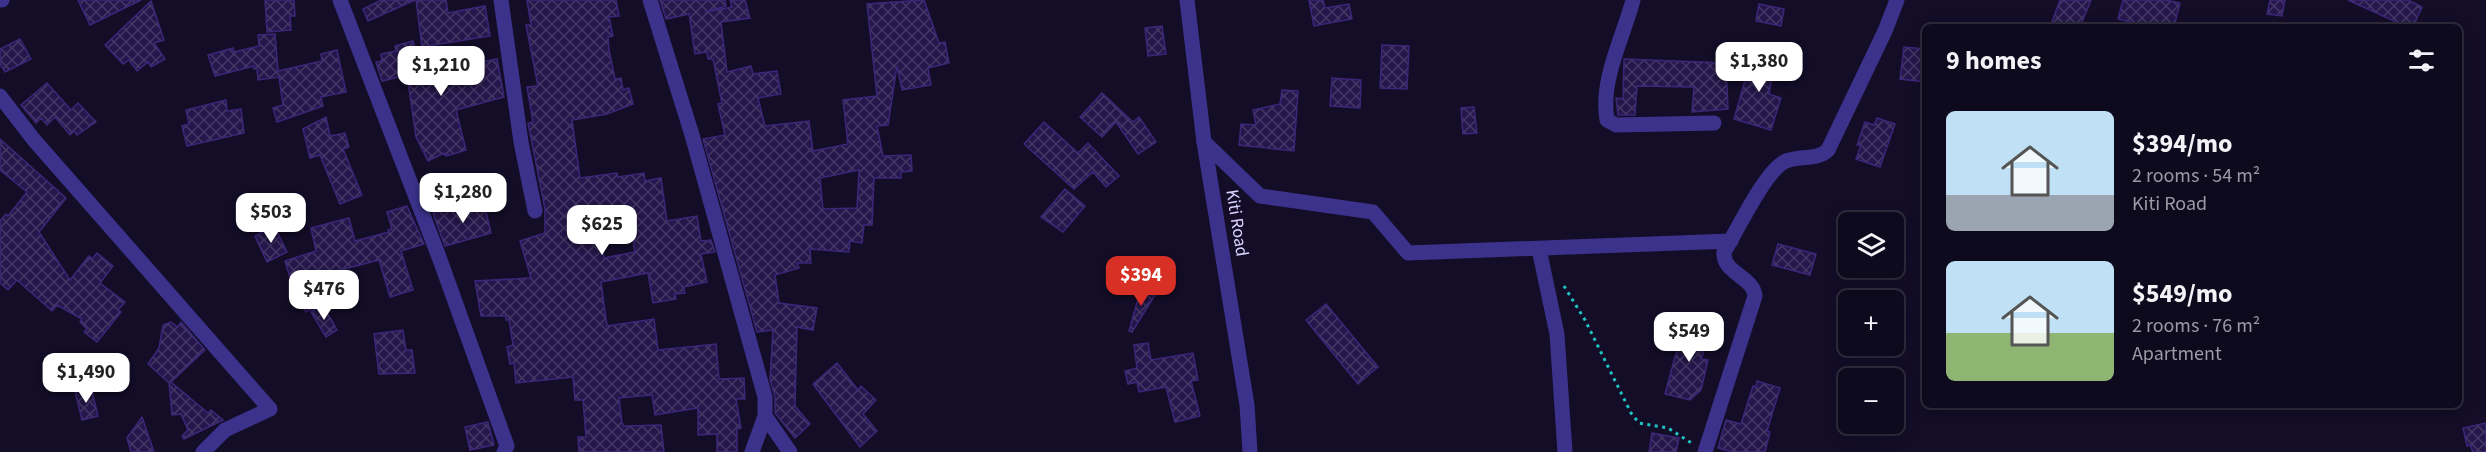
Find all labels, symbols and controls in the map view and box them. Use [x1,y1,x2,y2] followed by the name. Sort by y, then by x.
[1710,42,1808,93] pin: $1,380
[1946,42,2041,79] text: 9 homes
[2405,44,2438,77] icon: filters
[392,46,490,97] pin: $1,210
[1730,47,1788,75] text: $1,380
[412,51,470,79] text: $1,210
[2132,125,2232,162] text: $394/mo
[1994,135,2066,207] icon: home
[2132,162,2260,190] text: 2 rooms · 54 m²
[414,173,512,224] pin: $1,280
[434,178,492,206] text: $1,280
[1219,188,1255,258] street label: Kiti Road
[2132,190,2207,218] text: Kiti Road
[235,193,307,244] pin: $503
[250,198,292,226] text: $503
[566,205,638,256] pin: $625
[581,210,623,238] text: $625
[1838,212,1904,434] map controls
[1838,212,1904,278] button: layers
[1105,256,1177,307] pin: $394
[1120,261,1162,289] text: $394
[288,270,360,321] pin: $476
[303,275,345,303] text: $476
[2132,275,2232,312] text: $549/mo
[1994,285,2066,357] icon: home
[1838,290,1904,356] button: +
[1653,312,1725,363] pin: $549
[2132,312,2260,340] text: 2 rooms · 76 m²
[1668,317,1710,345] text: $549
[2132,340,2222,368] text: Apartment
[37,353,135,404] pin: $1,490
[57,358,115,386] text: $1,490
[1838,368,1904,434] button: −

